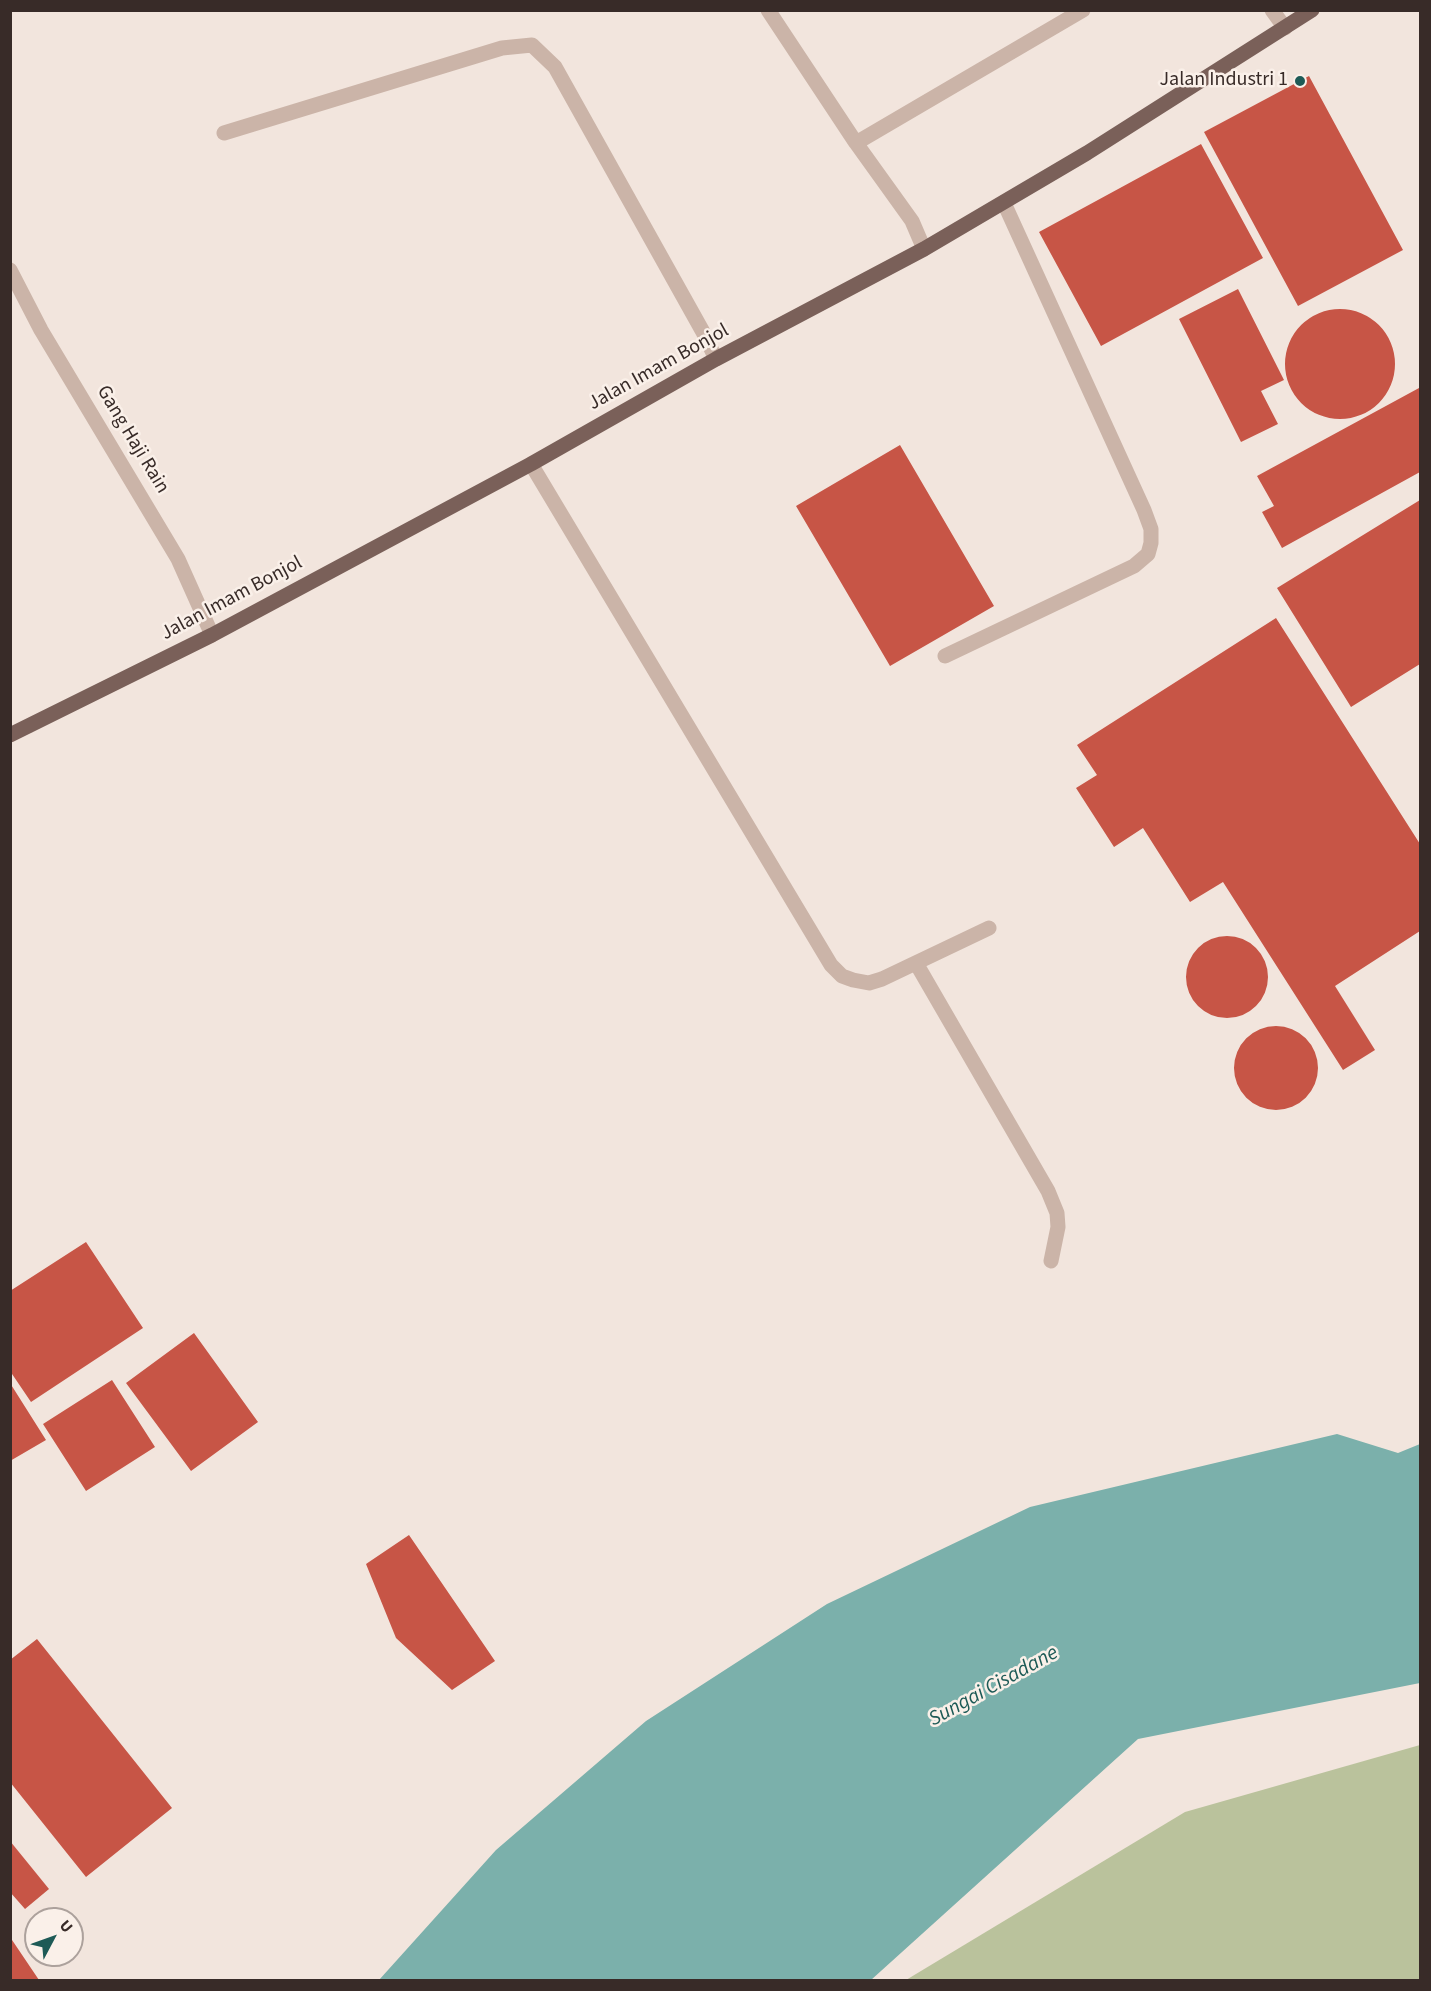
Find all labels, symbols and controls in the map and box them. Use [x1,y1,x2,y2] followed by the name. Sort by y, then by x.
[1160,69,1288,93] place label: Jalan Industri 1
[1293,74,1307,88] marker: Jalan Industri 1
[585,320,733,416] street label: Jalan Imam Bonjol
[90,382,174,498] street label: Gang Haji Rain
[157,552,307,646] street label: Jalan Imam Bonjol
[925,1641,1063,1733] water label: Sungai Cisadane
[24,1907,84,1967] north arrow
[54,1915,78,1938] text: U

